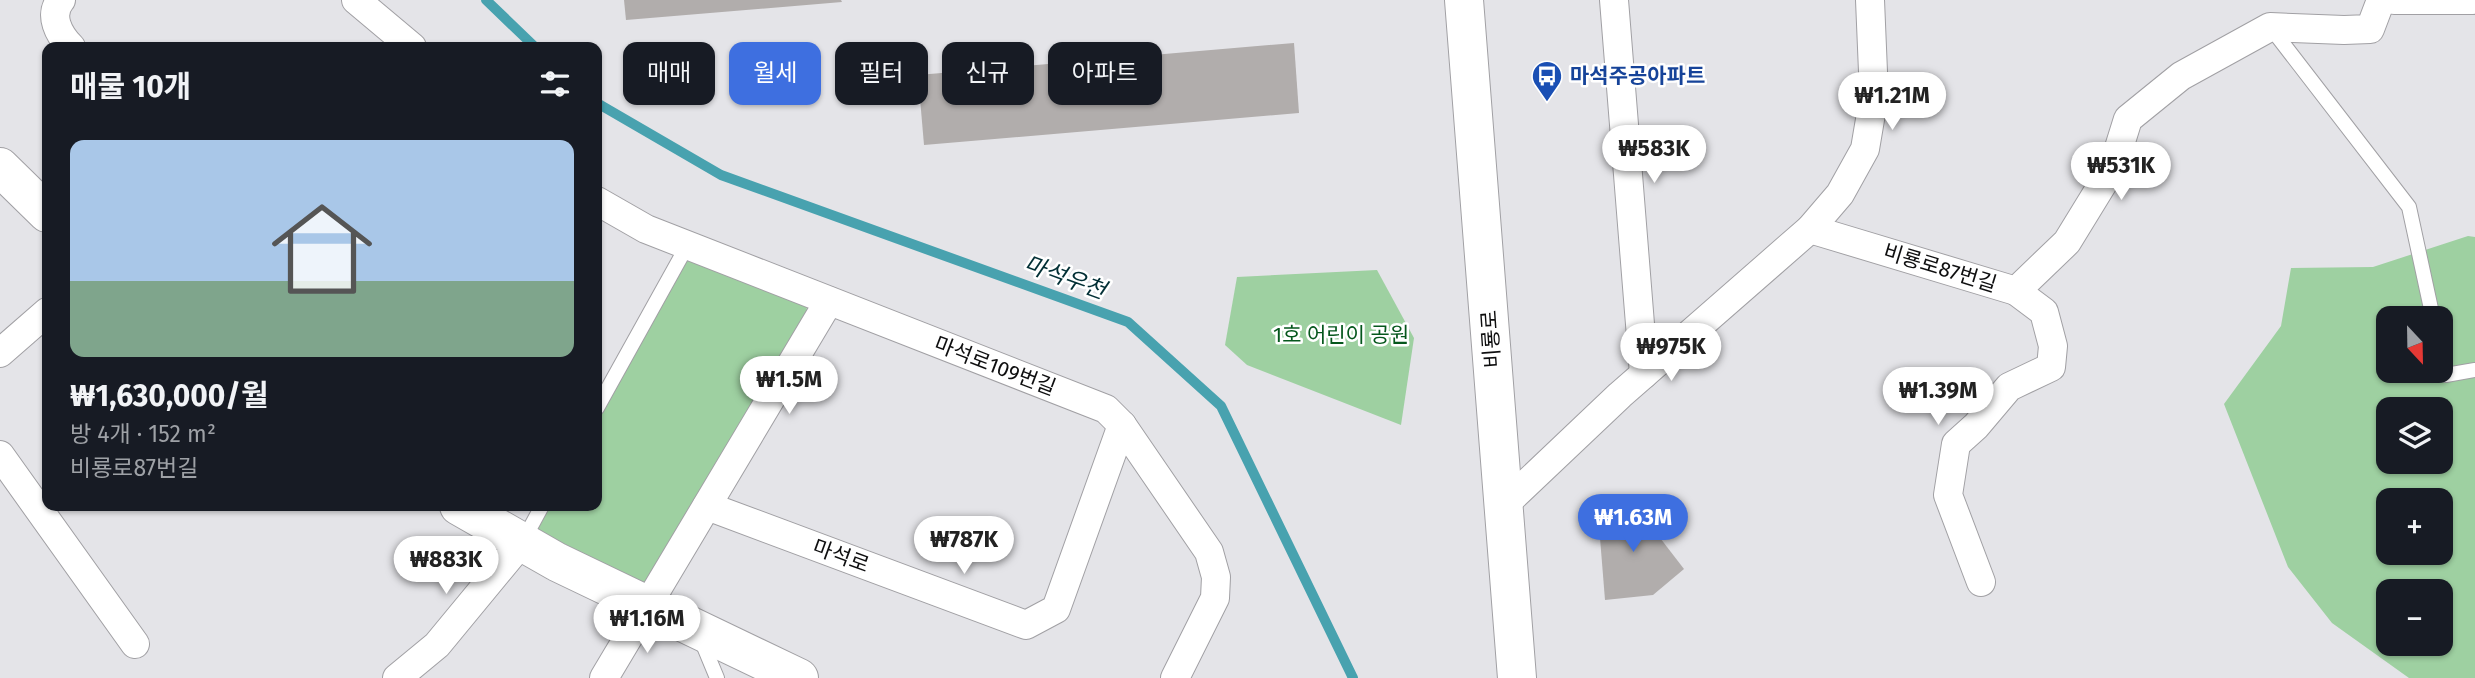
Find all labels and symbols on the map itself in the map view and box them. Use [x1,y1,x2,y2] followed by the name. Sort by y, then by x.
[1530,59,1564,103] bus stop icon: 마석주공아파트
[1570,63,1705,89] place label: 마석주공아파트
[1835,72,1949,132] pin: ₩1.21M
[1605,125,1703,185] pin: ₩583K
[2072,142,2170,202] pin: ₩531K
[1880,238,2000,298] street label: 비룡로87번길
[1020,249,1112,306] water label: 마석우천
[2376,306,2454,383] north arrow
[1476,309,1506,369] street label: 비룡로
[1273,322,1409,348] park label: 1호 어린이 공원
[1622,324,1720,383] pin: ₩975K
[930,331,1060,401] street label: 마석로109번길
[740,356,838,416] pin: ₩1.5M
[1881,368,1995,427] pin: ₩1.39M
[1576,494,1690,554] pin: ₩1.63M
[915,516,1013,576] pin: ₩787K
[809,534,873,578] street label: 마석로
[397,536,495,596] pin: ₩883K
[590,596,704,655] pin: ₩1.16M

